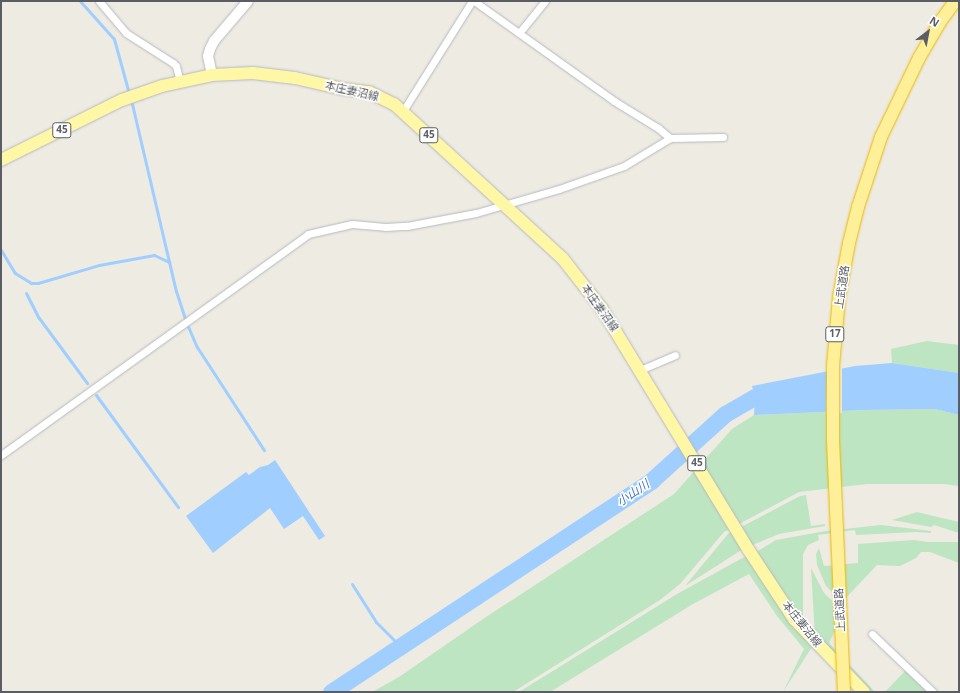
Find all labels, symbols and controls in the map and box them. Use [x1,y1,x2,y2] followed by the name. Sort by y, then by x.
[908,12,948,52] north arrow
[927,13,942,30] text: N
[324,78,380,104] street label: 本庄妻沼線
[52,122,72,138] road number: 45
[419,127,439,143] road number: 45
[832,264,852,310] street label: 上武道路
[579,282,621,334] street label: 本庄妻沼線
[825,326,845,342] road number: 17
[687,455,707,471] road number: 45
[614,477,652,509] water label: 小山川
[832,588,848,632] street label: 上武道路
[780,598,824,650] street label: 本庄妻沼線

